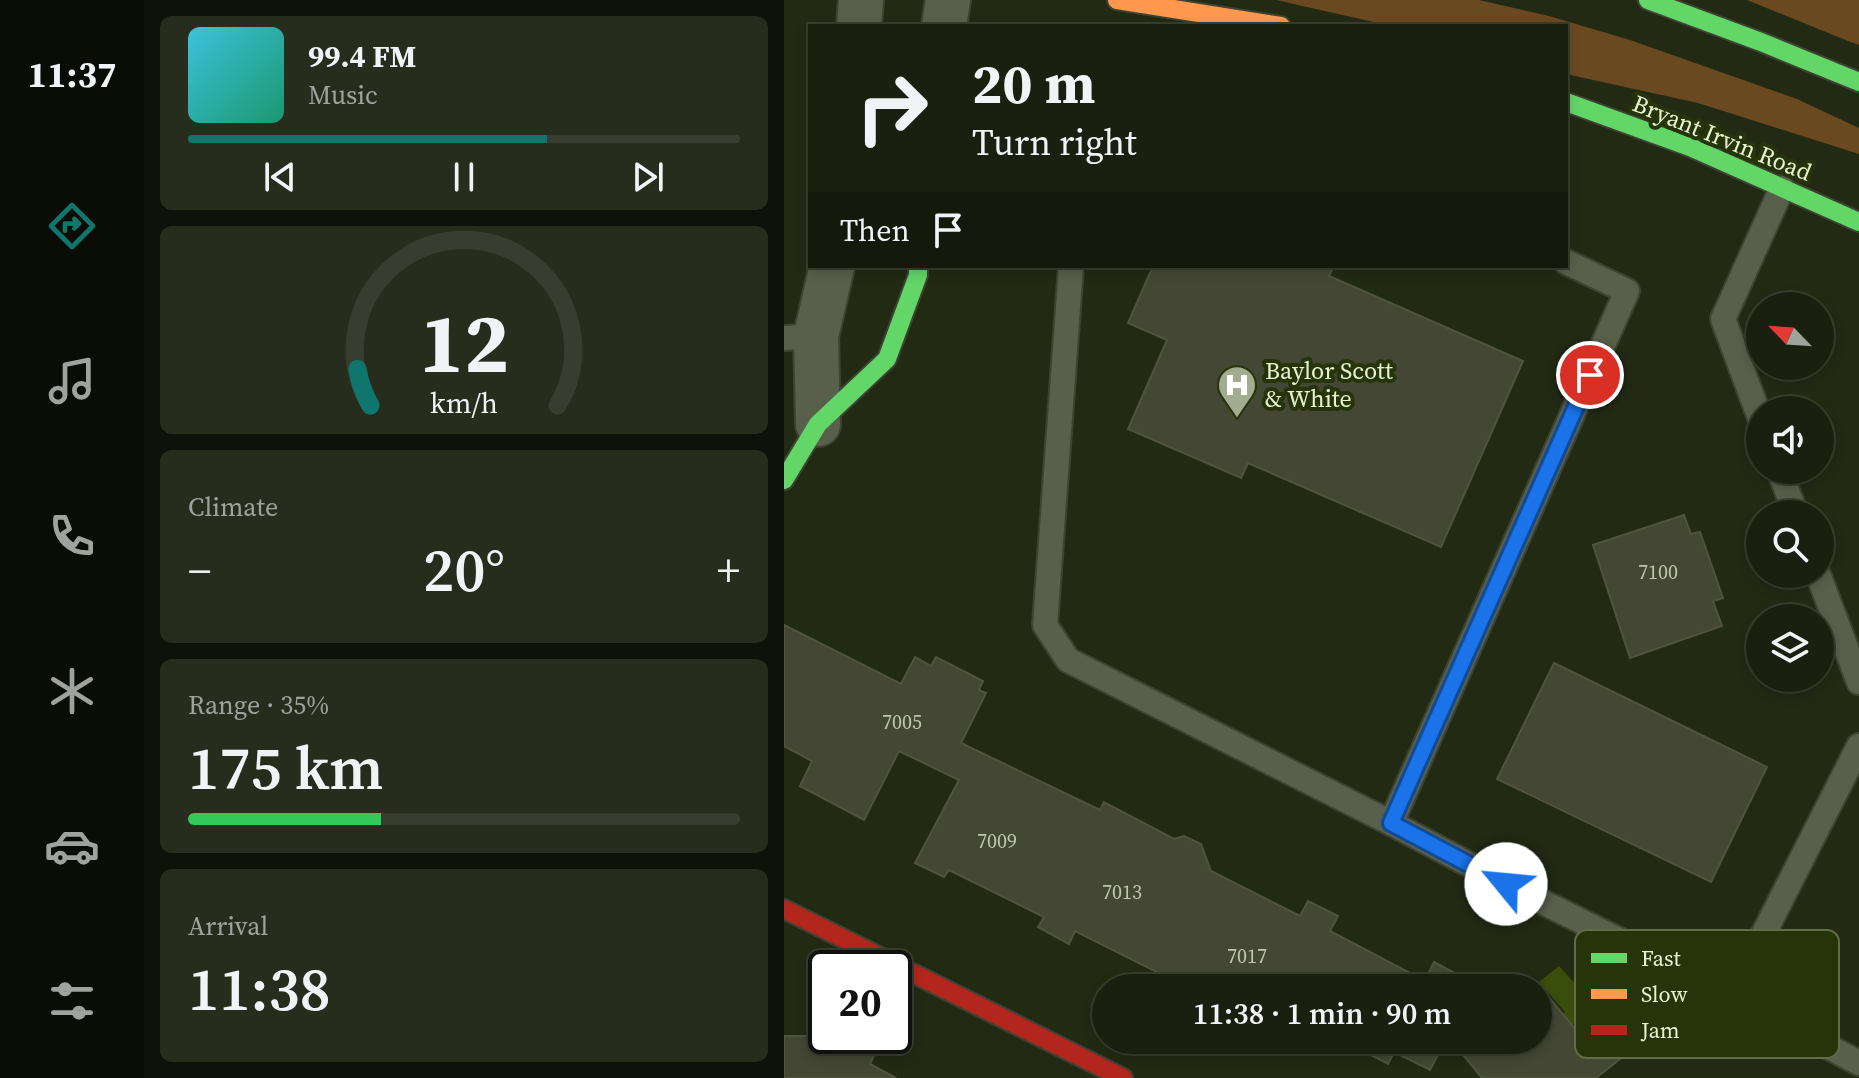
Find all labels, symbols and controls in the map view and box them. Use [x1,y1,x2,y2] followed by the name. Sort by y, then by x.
[308,36,416,77] text: 99.4 FM
[972,45,1095,122] text: 20 m
[28,50,116,99] text: 11:37
[840,56,944,160] icon: right
[308,77,378,113] text: Music
[1628,87,1817,189] street label: Bryant Irvin Road
[972,118,1137,167] text: Turn right
[258,155,302,199] icon: previous
[442,155,486,199] icon: pause
[626,155,670,199] icon: next
[44,198,100,254] icon: directions
[926,208,970,252] icon: arrive
[840,210,910,251] text: Then
[419,285,509,399] text: 12
[1746,292,1834,380] north arrow
[1746,292,1834,692] map controls
[1556,341,1624,409] pin
[44,353,100,409] icon: music
[1568,353,1612,397] icon: arrive
[1265,354,1393,415] place label: Baylor Scott & White
[1216,364,1258,419] hospital icon: Baylor Scott & White
[430,383,498,423] text: km/h
[1746,396,1834,484] button: sound
[188,489,278,525] text: Climate
[1746,500,1834,588] button: search
[44,508,100,564] icon: phone
[423,529,505,611] text: 20°
[188,540,211,601] text: −
[717,540,740,601] text: +
[1638,558,1678,586] house number: 7100
[1746,604,1834,692] button: layers
[44,663,100,719] icon: climate
[188,687,329,723] text: Range · 35%
[882,708,922,736] house number: 7005
[188,727,384,809] text: 175 km
[44,818,100,874] icon: car
[977,827,1017,855] house number: 7009
[1464,842,1548,926] position arrow
[1102,878,1142,906] house number: 7013
[188,908,268,944] text: Arrival
[1575,930,1839,1058] legend
[1227,942,1267,970] house number: 7017
[1641,943,1682,973] text: Fast
[188,948,331,1030] text: 11:38
[808,950,912,1054] speed limit sign: 20
[44,973,100,1029] icon: filters
[1641,979,1688,1009] text: Slow
[1193,993,1451,1034] text: 11:38 · 1 min · 90 m
[1640,1015,1680,1045] text: Jam

